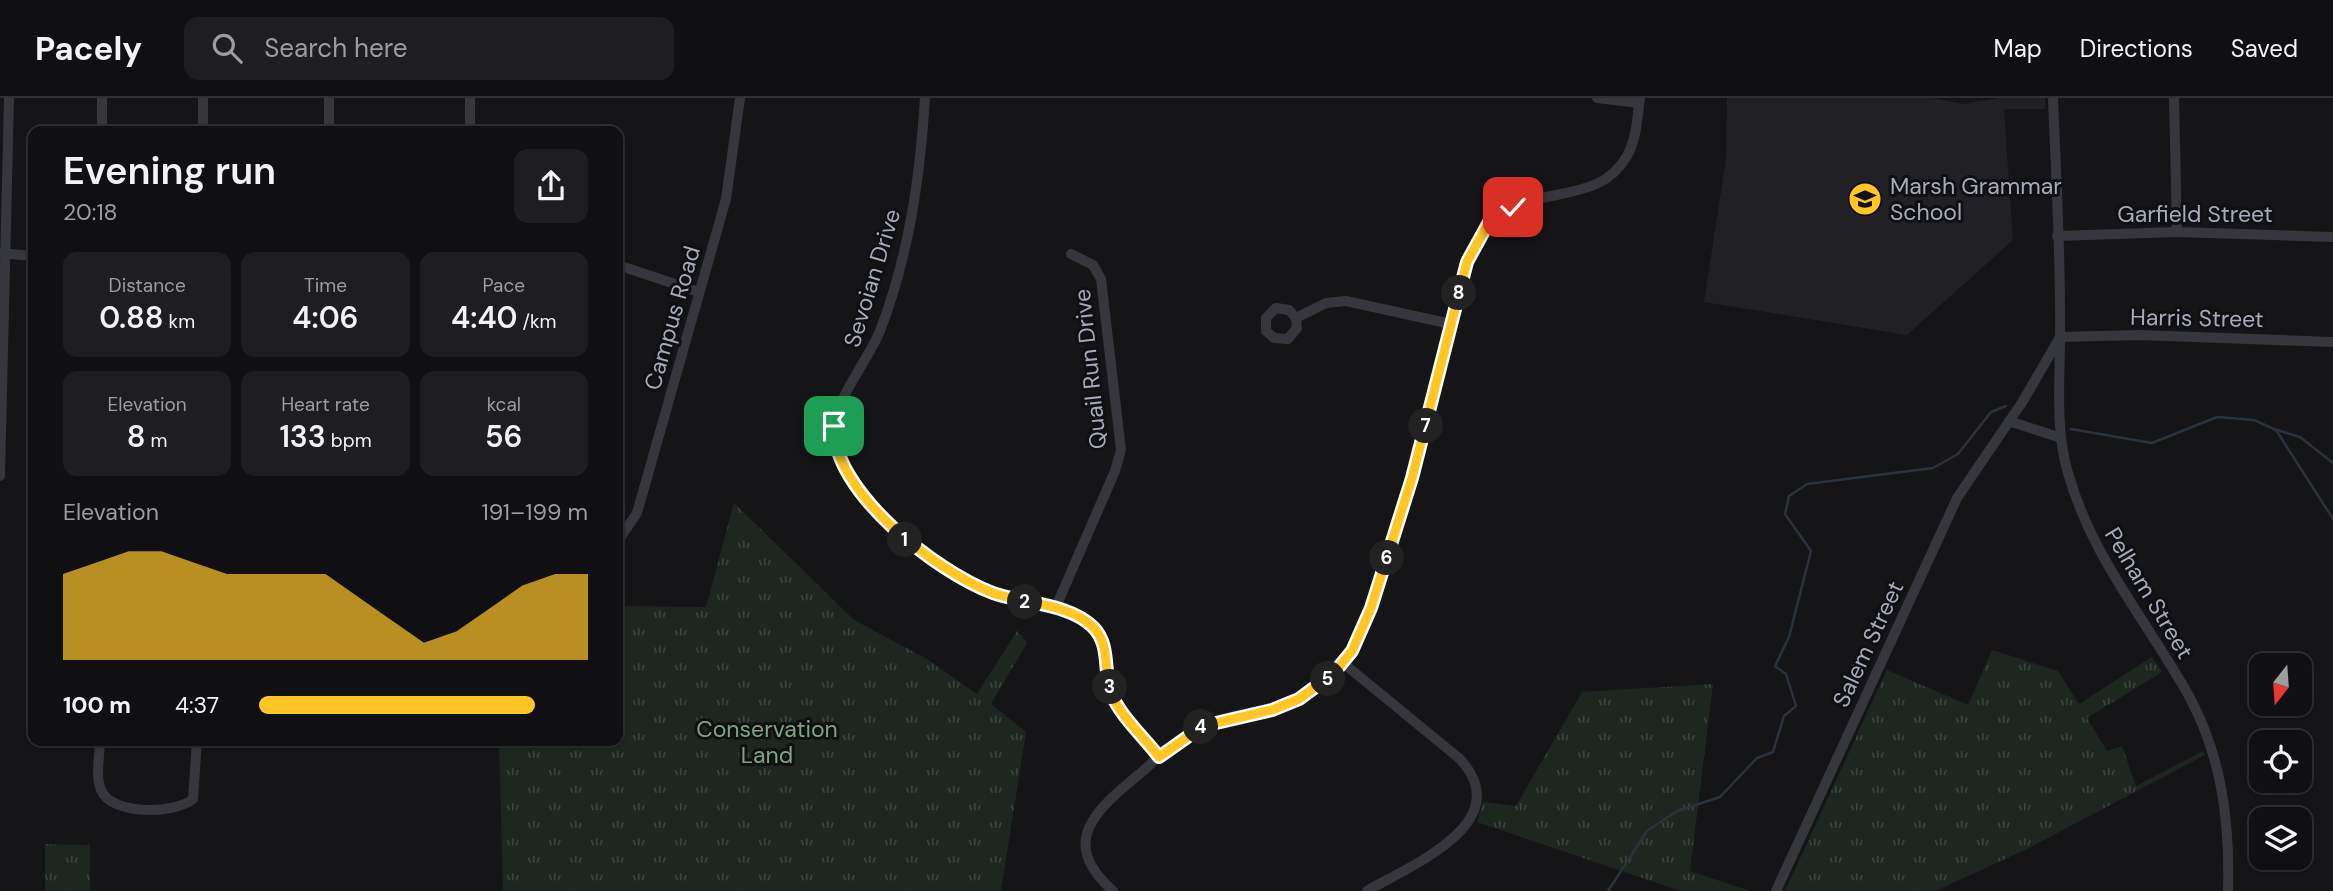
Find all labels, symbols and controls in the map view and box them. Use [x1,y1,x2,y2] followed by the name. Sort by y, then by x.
[184,17,674,80] search box
[35,27,142,70] text: Pacely
[208,29,246,67] icon: search
[264,31,408,65] text: Search here
[1994,33,2042,64] text: Map
[2080,33,2193,64] text: Directions
[2231,33,2298,64] text: Saved
[63,146,276,196] text: Evening run
[514,149,588,223] button: share
[1890,171,2062,227] place label: Marsh Grammar School
[1483,177,1543,237] pin
[1846,180,1884,218] school or university icon: Marsh Grammar School
[1494,188,1532,226] icon: check
[63,197,118,227] text: 20:18
[2117,199,2273,229] street label: Garfield Street
[837,205,907,351] street label: Sevoian Drive
[637,243,707,393] street label: Campus Road
[109,273,186,298] text: Distance
[304,273,347,298] text: Time
[483,273,525,298] text: Pace
[1442,276,1476,310] pin: 8
[1452,280,1465,305] text: 8
[1067,287,1113,451] street label: Quail Run Drive
[99,298,164,337] text: 0.88
[292,298,359,337] text: 4:06
[451,298,518,337] text: 4:40
[2130,302,2264,334] street label: Harris Street
[164,309,195,334] text: km
[518,309,557,334] text: /km
[108,392,187,417] text: Elevation
[281,392,370,417] text: Heart rate
[487,392,521,417] text: kcal
[804,396,864,456] pin
[815,407,853,445] icon: arrive
[1408,408,1444,444] pin: 7
[1420,413,1431,438] text: 7
[127,417,146,456] text: 8
[279,417,326,456] text: 133
[485,417,523,456] text: 56
[146,428,168,453] text: m
[326,428,372,453] text: bpm
[63,497,159,527] text: Elevation
[482,497,588,527] text: 191–199 m
[888,522,922,558] pin: 1
[2098,522,2200,664] street label: Pelham Street
[901,527,908,552] text: 1
[1370,540,1404,575] pin: 6
[1380,545,1393,570] text: 6
[1826,576,1910,712] street label: Salem Street
[1007,584,1042,620] pin: 2
[1019,589,1030,614] text: 2
[2249,653,2312,716] north arrow
[2249,653,2312,870] map controls
[1310,662,1346,696] pin: 5
[1322,666,1333,691] text: 5
[1092,670,1128,704] pin: 3
[1104,674,1115,699] text: 3
[63,690,131,720] text: 100 m
[175,690,219,720] text: 4:37
[1184,710,1218,744] pin: 4
[696,714,838,770] park label: Conservation Land
[1194,714,1207,739] text: 4
[2249,730,2312,793] button: locate
[2249,807,2312,870] button: layers

